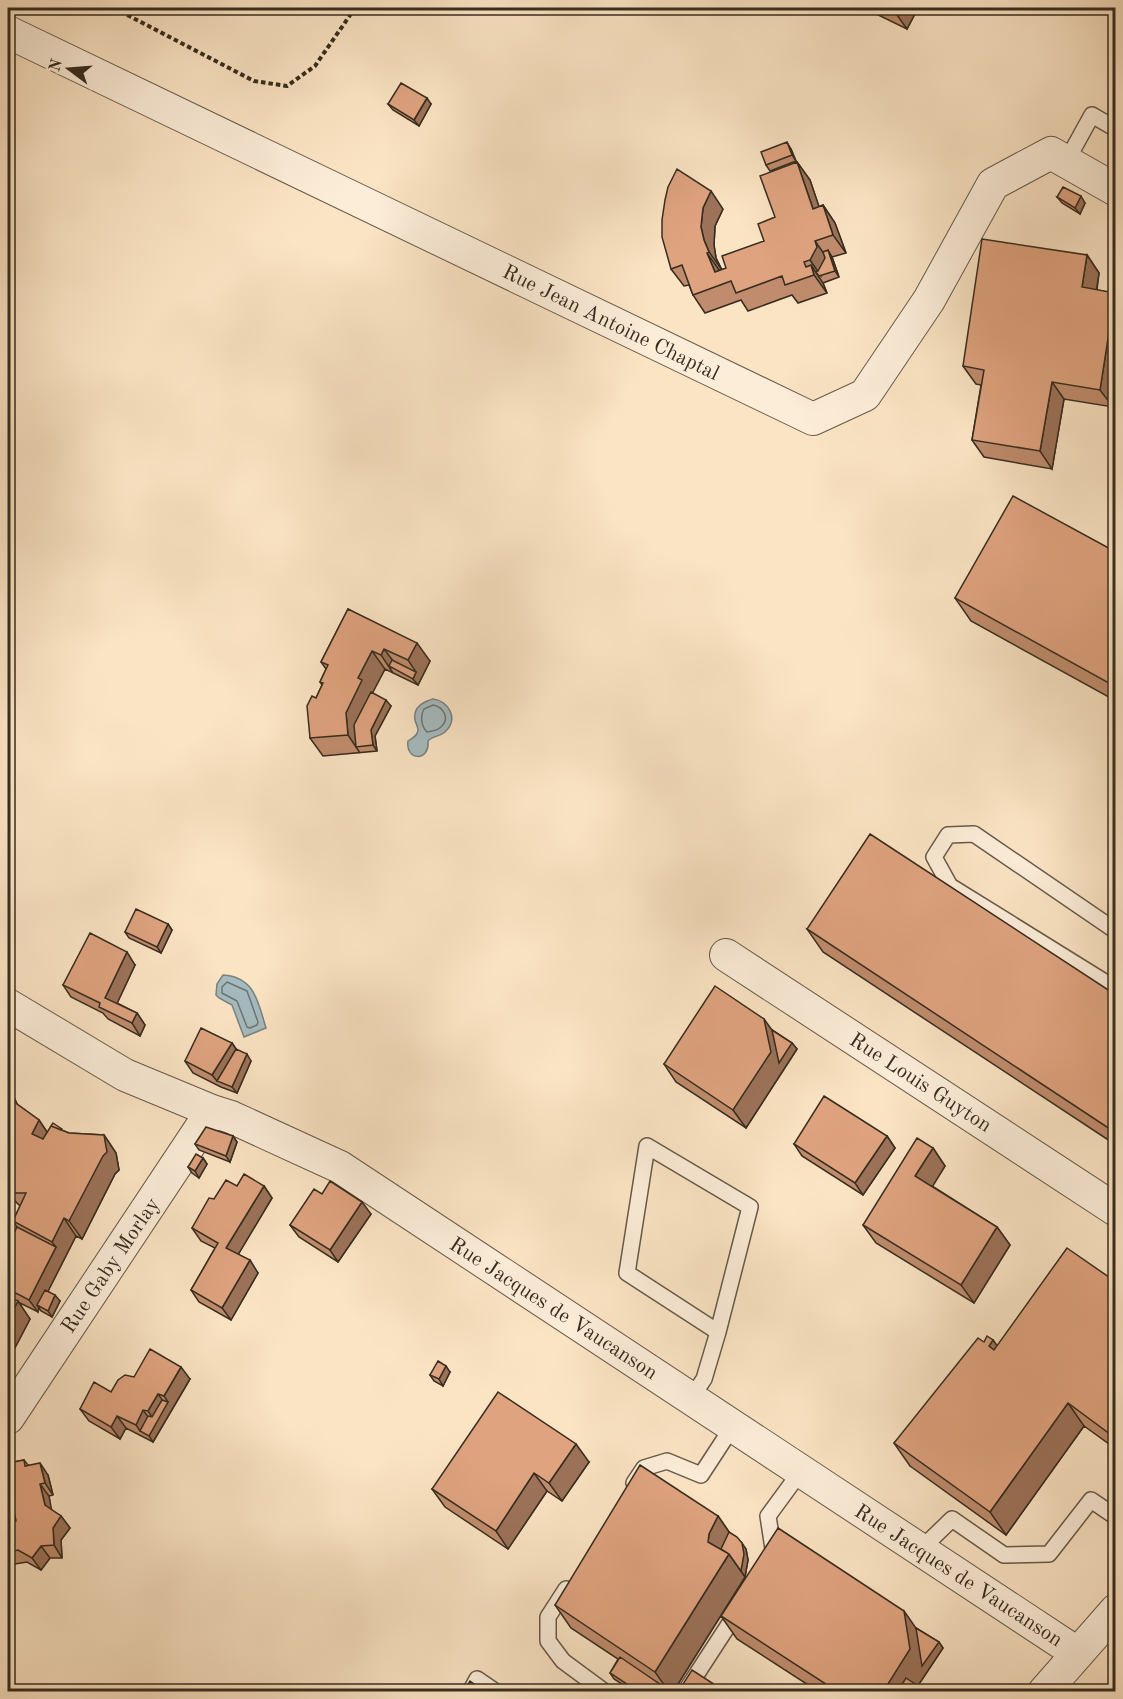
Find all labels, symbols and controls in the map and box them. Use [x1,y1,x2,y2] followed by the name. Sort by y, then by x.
[39,39,99,99] north arrow
[47,57,66,74] text: N
[499,262,722,385] street label: Rue Jean Antoine Chaptal
[845,1030,995,1137] street label: Rue Louis Guyton
[58,1194,164,1337] street label: Rue Gaby Morlay
[445,1234,661,1384] street label: Rue Jacques de Vaucanson
[850,1501,1066,1651] street label: Rue Jacques de Vaucanson

